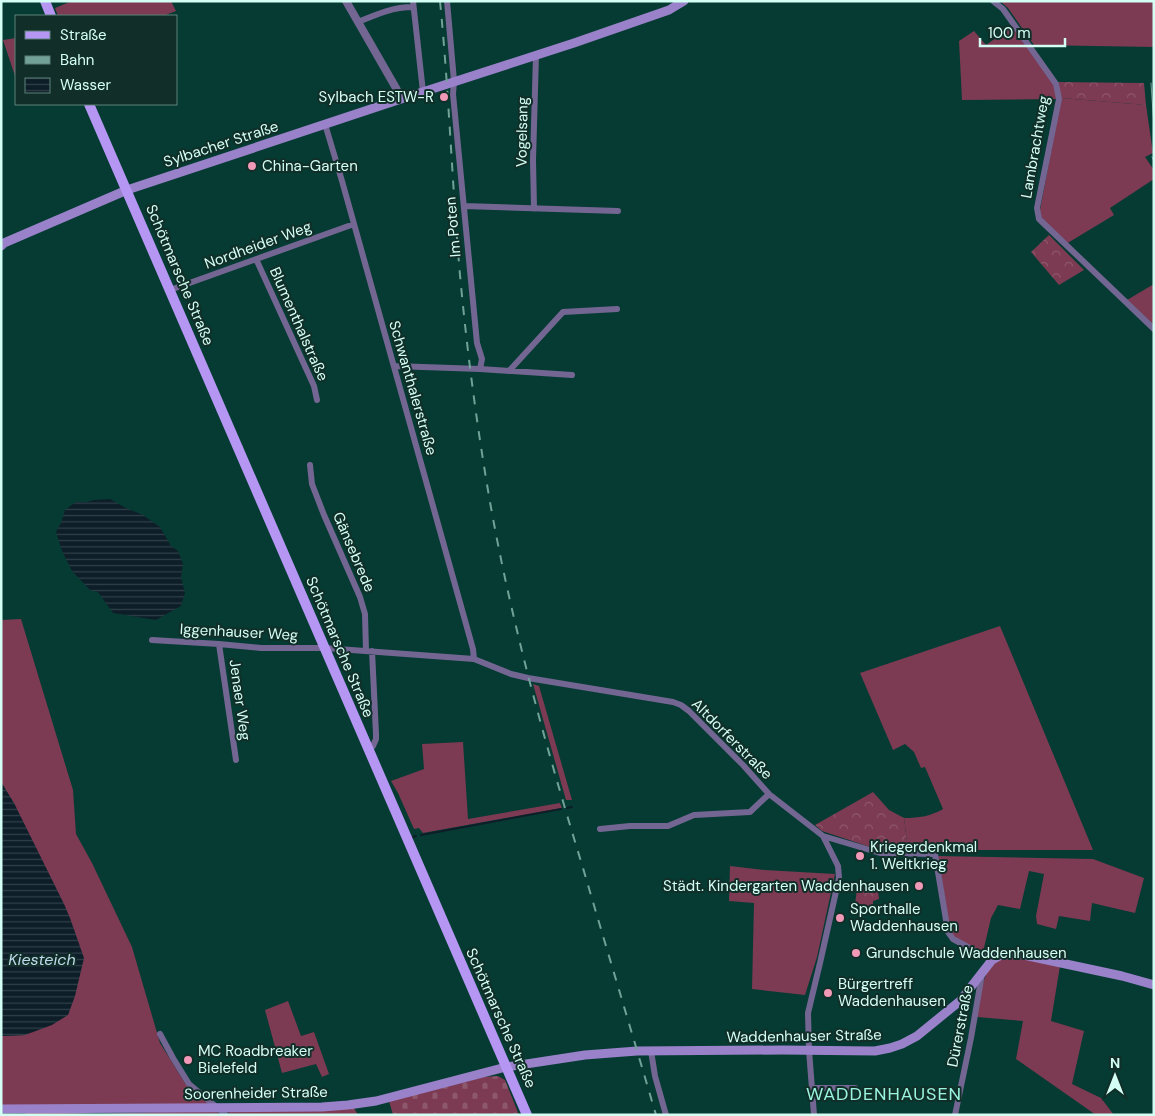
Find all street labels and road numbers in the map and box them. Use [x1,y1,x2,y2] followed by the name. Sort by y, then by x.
[1016,94,1054,200] street label: Lambrachtweg
[511,97,533,167] street label: Vogelsang
[161,116,281,172] street label: Sylbacher Straße
[440,196,466,258] street label: Im Poten
[141,201,219,349] street label: Schötmarsche Straße
[202,216,314,274] street label: Nordheider Weg
[265,264,333,384] street label: Blumenthalstraße
[384,318,442,458] street label: Schwanthalerstraße
[328,509,380,595] street label: Gänsebrede
[301,573,379,721] street label: Schötmarsche Straße
[179,619,299,645] street label: Iggenhauser Weg
[224,658,256,742] street label: Jenaer Weg
[687,694,777,784] street label: Altdorferstraße
[461,945,541,1091] street label: Schötmarsche Straße
[942,983,978,1069] street label: Dürerstraße
[726,1025,882,1047] street label: Waddenhauser Straße
[184,1082,328,1104] street label: Soorenheider Straße

